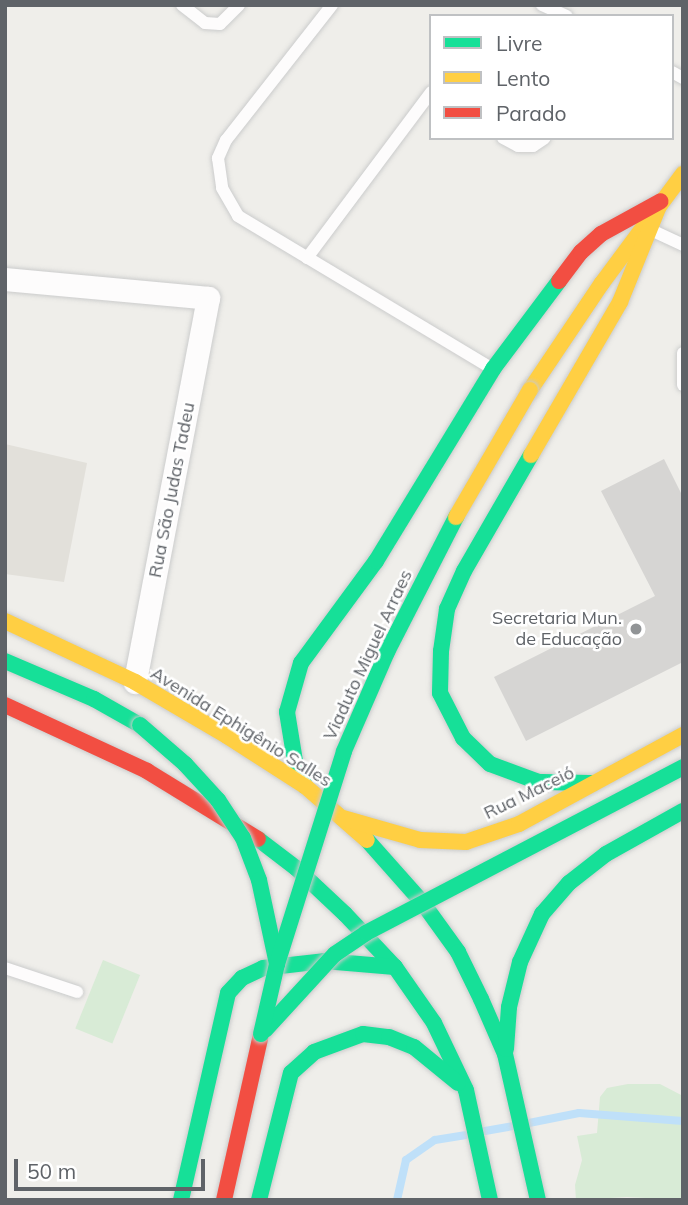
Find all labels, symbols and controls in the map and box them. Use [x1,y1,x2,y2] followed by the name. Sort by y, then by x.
[429,14,674,140] legend
[496,30,543,56] text: Livre
[496,65,550,91] text: Lento
[496,100,566,126] text: Parado
[144,401,200,579] street label: Rua São Judas Tadeu
[319,566,417,744] street label: Viaduto Miguel Arraes
[492,608,622,650] place label: Secretaria Mun. de Educação
[628,621,644,637] marker: Secretaria Mun. de Educação
[147,662,335,792] street label: Avenida Ephigênio Salles
[480,762,578,824] street label: Rua Maceió
[18,1146,208,1190] scale bar
[27,1158,76,1184] text: 50 m

